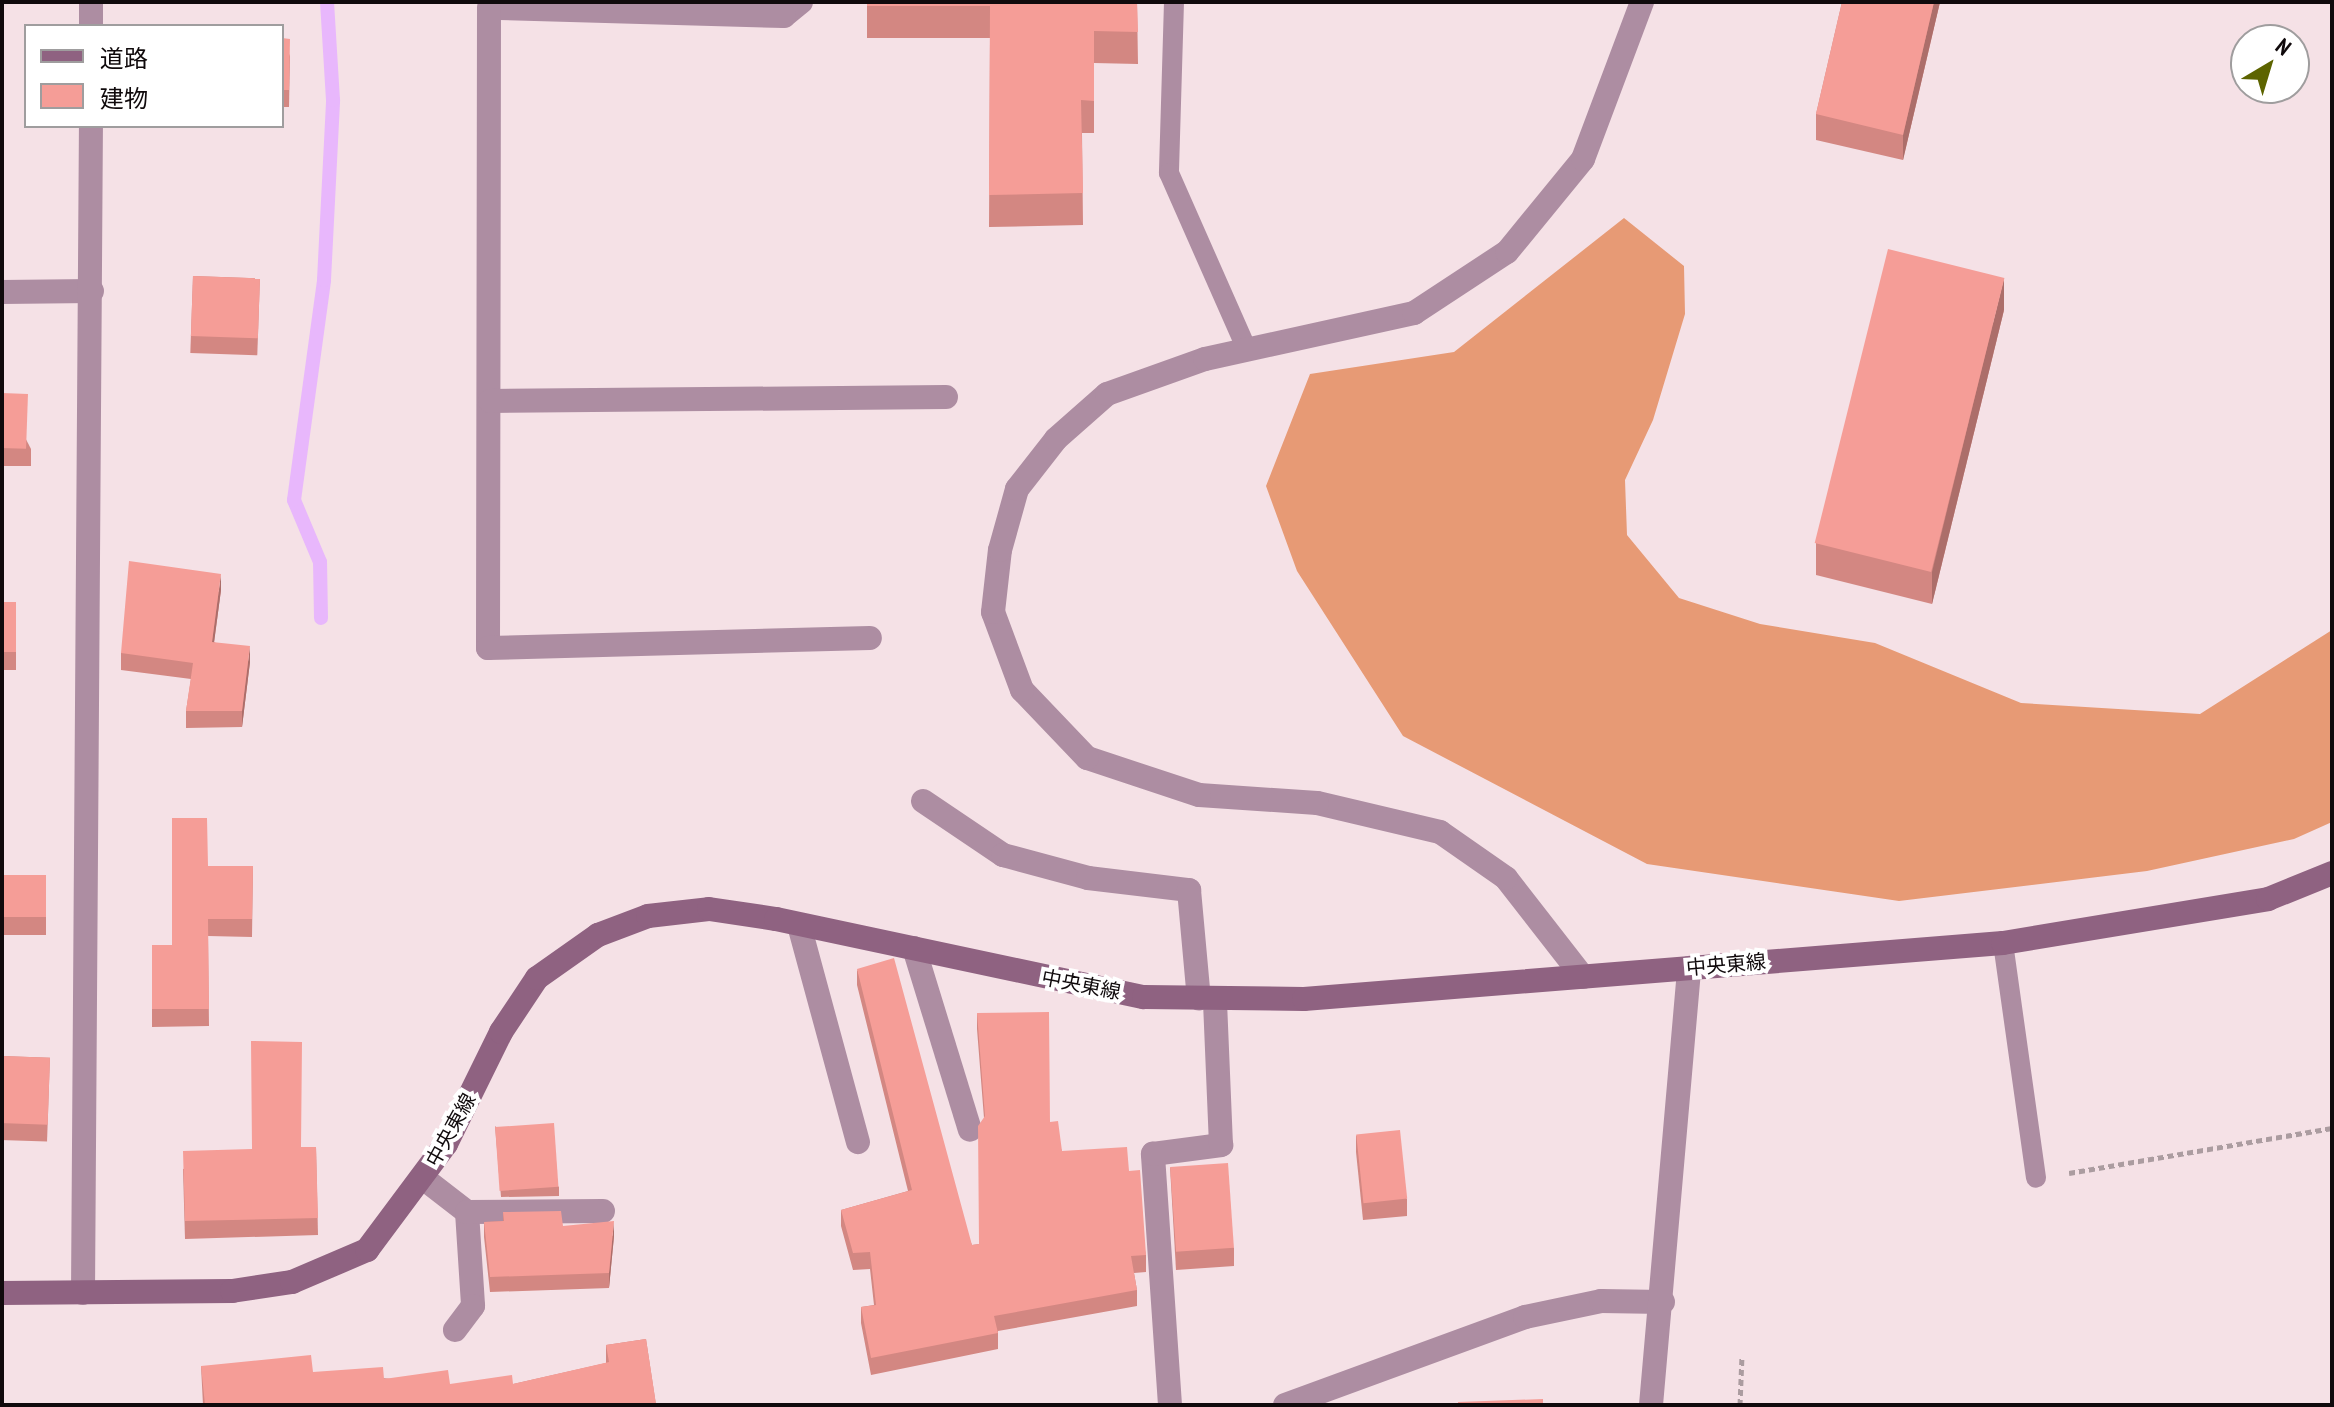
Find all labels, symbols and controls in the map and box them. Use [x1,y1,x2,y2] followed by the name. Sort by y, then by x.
[24,24,284,128] legend
[2230,24,2310,104] north arrow
[2270,32,2297,61] text: N
[100,43,148,74] text: 道路
[100,83,148,114] text: 建物
[1685,950,1767,980] street label: 中央東線
[1039,966,1123,1004] street label: 中央東線
[421,1089,481,1171] street label: 中央東線

